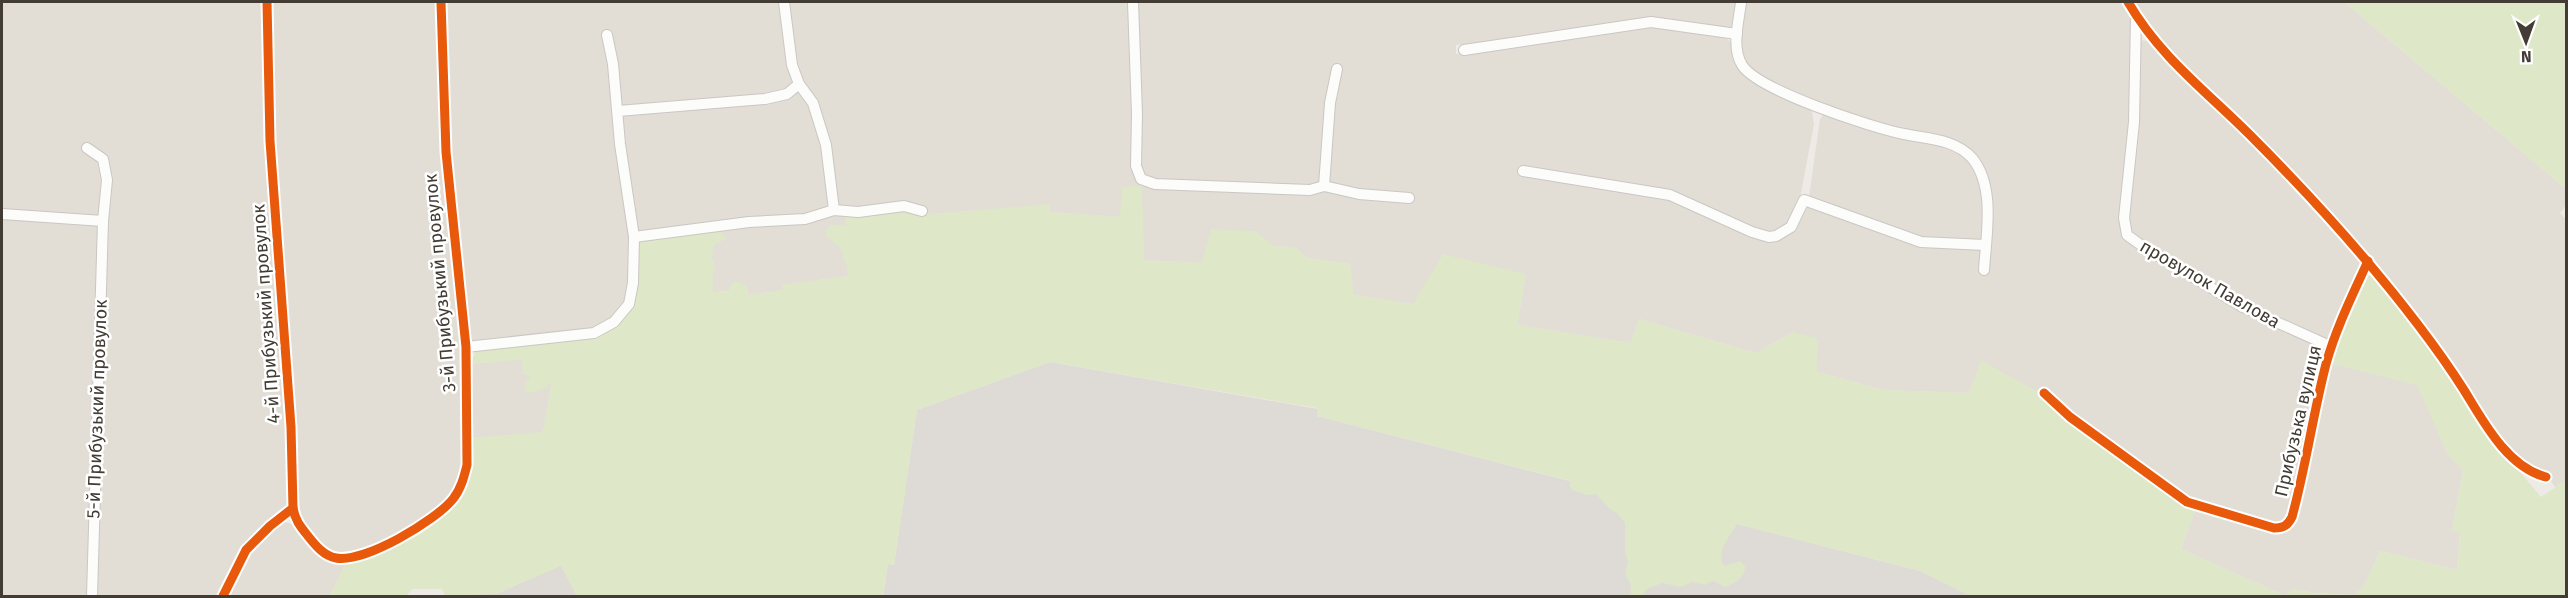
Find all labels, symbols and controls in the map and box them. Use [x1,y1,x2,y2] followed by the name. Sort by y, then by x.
[2496,12,2556,72] north arrow
[2521,47,2532,66] text: N
[419,172,461,393] street label: 3-й Прибузький провулок
[247,203,285,424] street label: 4-й Прибузький провулок
[2136,235,2284,333] street label: провулок Павлова
[82,298,112,519] street label: 5-й Прибузький провулок
[2270,343,2326,499] street label: Прибузька вулиця

